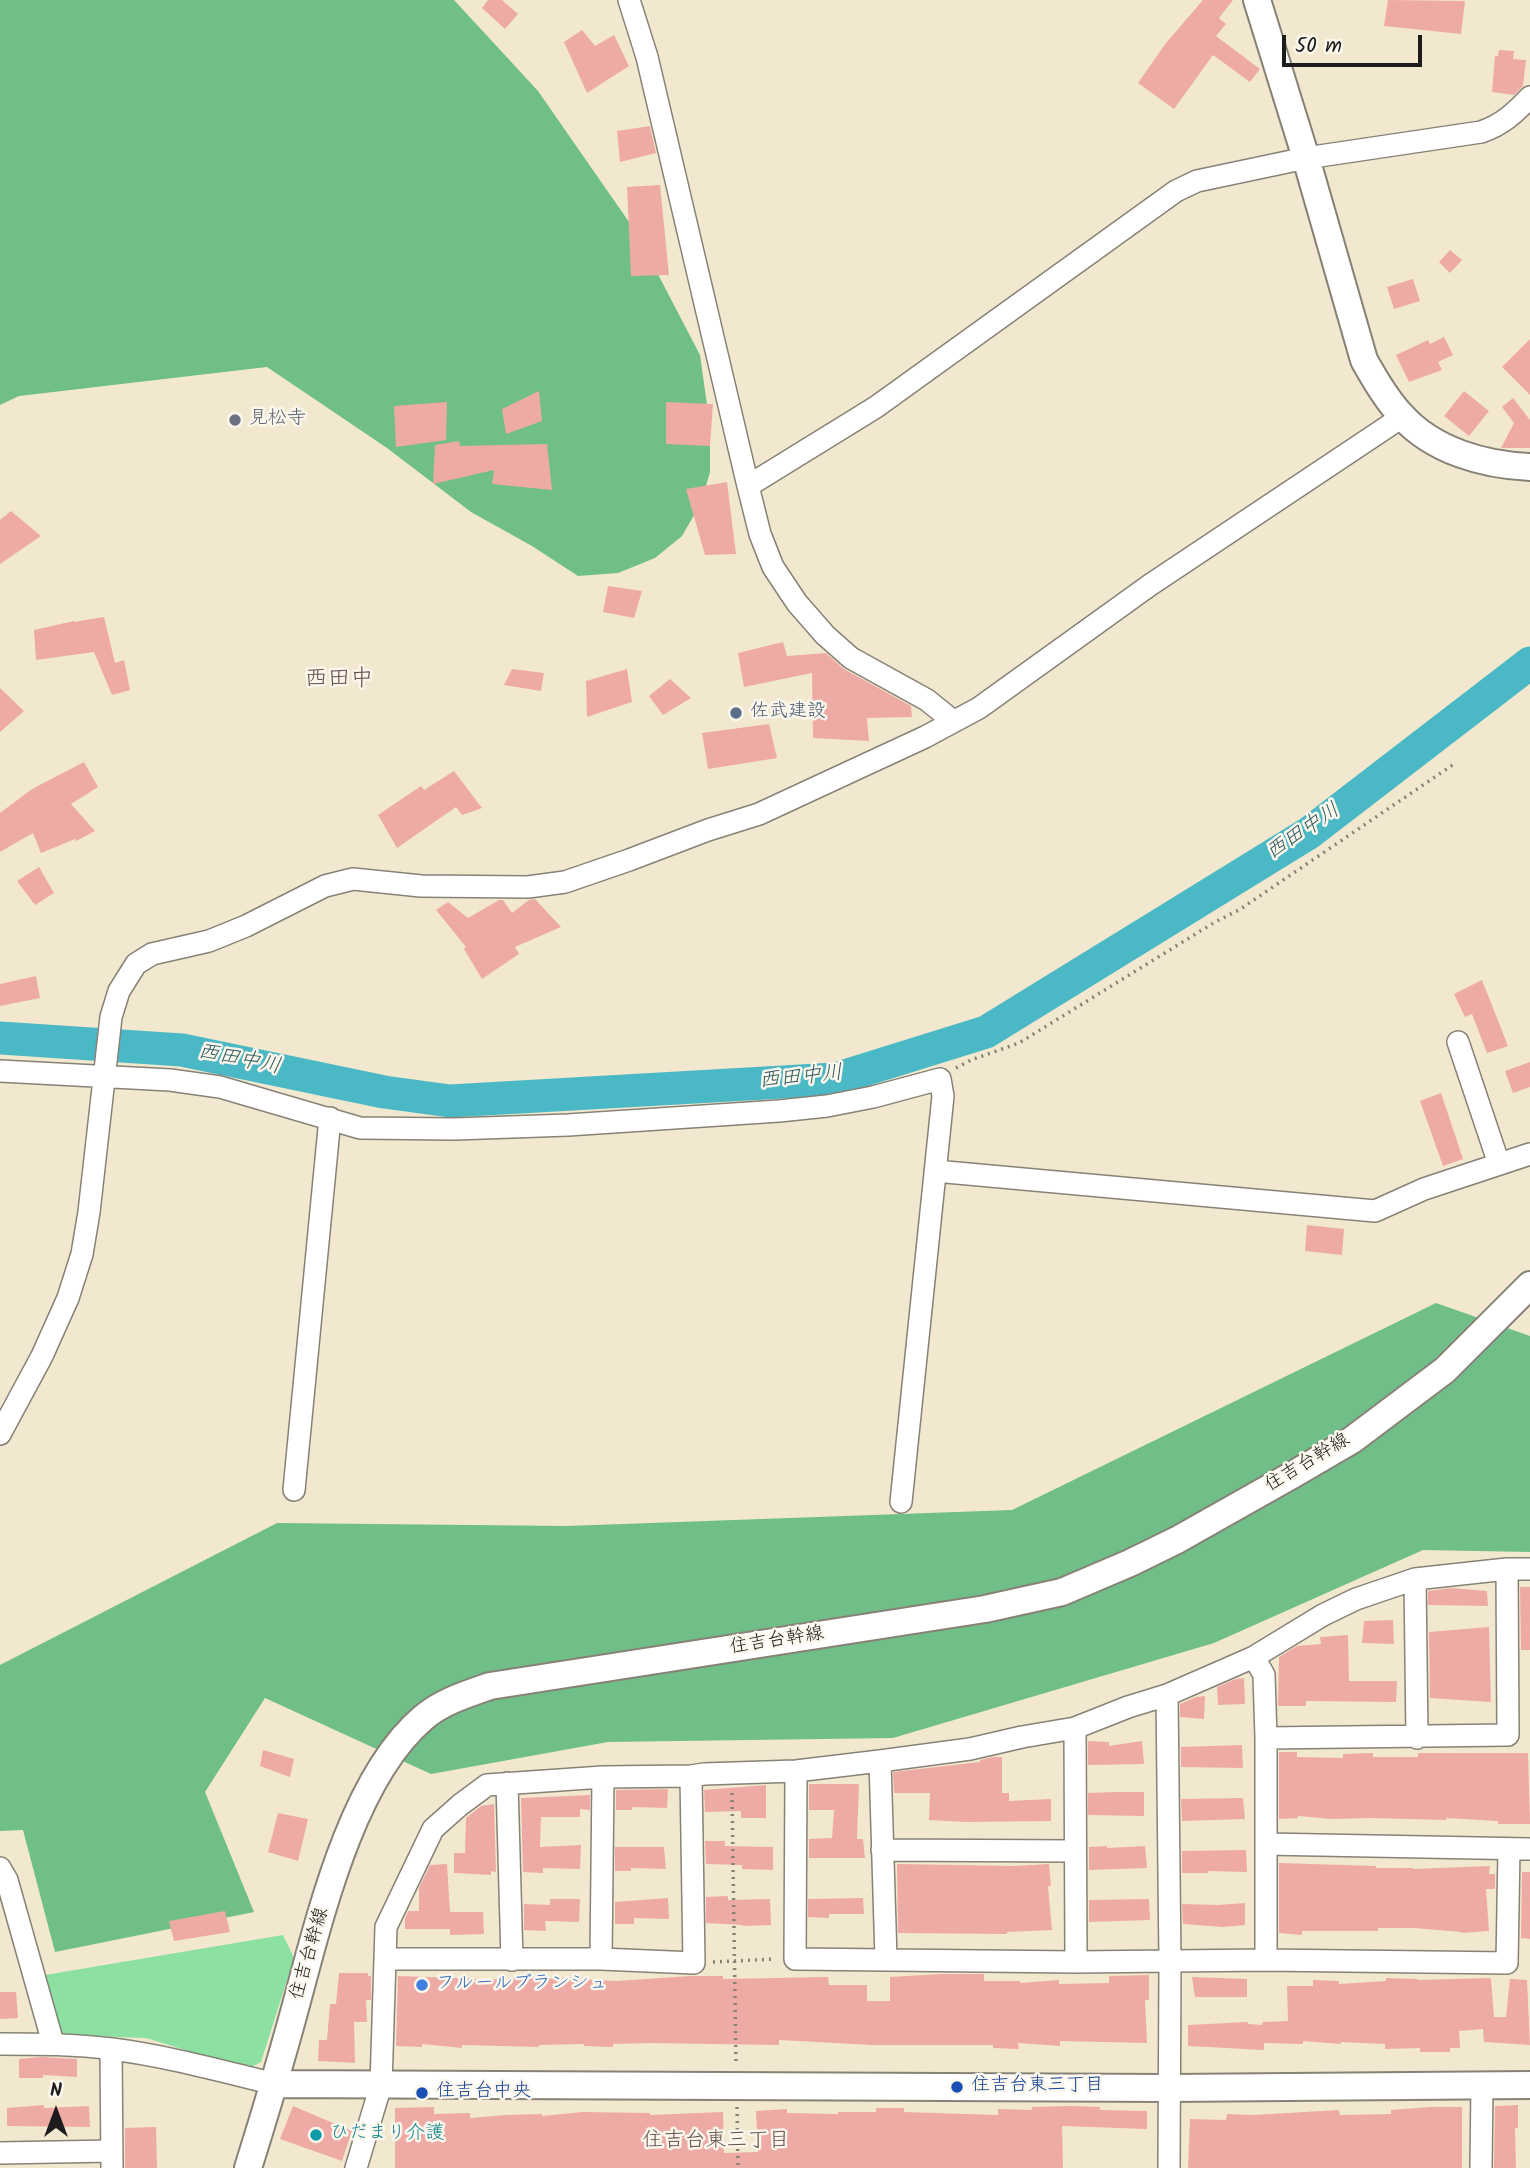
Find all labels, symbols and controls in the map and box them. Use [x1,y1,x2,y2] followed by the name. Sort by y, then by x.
[1285,21,1425,65] scale bar
[1295,30,1342,63] text: 50 m
[249,409,306,431] place label: 見松寺
[227,412,243,428] marker: 見松寺
[305,667,373,695] district label: 西田中
[750,702,826,724] place label: 佐武建設
[728,705,744,721] marker: 佐武建設
[1262,799,1346,867] water label: 西田中川
[195,1041,283,1081] water label: 西田中川
[758,1062,844,1096] water label: 西田中川
[1261,1430,1355,1498] street label: 住吉台幹線
[728,1623,826,1661] street label: 住吉台幹線
[287,1905,335,2003] street label: 住吉台幹線
[436,1974,608,1996] place label: フルールブランシュ
[414,1977,430,1993] marker: フルールブランシュ
[50,2076,62,2106] text: N
[971,2076,1104,2098] place label: 住吉台東三丁目
[21,2077,91,2147] north arrow
[949,2079,965,2095] marker: 住吉台東三丁目
[436,2082,531,2104] place label: 住吉台中央
[414,2085,430,2101] marker: 住吉台中央
[330,2124,444,2146] place label: ひだまり介護
[308,2127,324,2143] marker: ひだまり介護
[643,2129,789,2155] district label: 住吉台東三丁目

